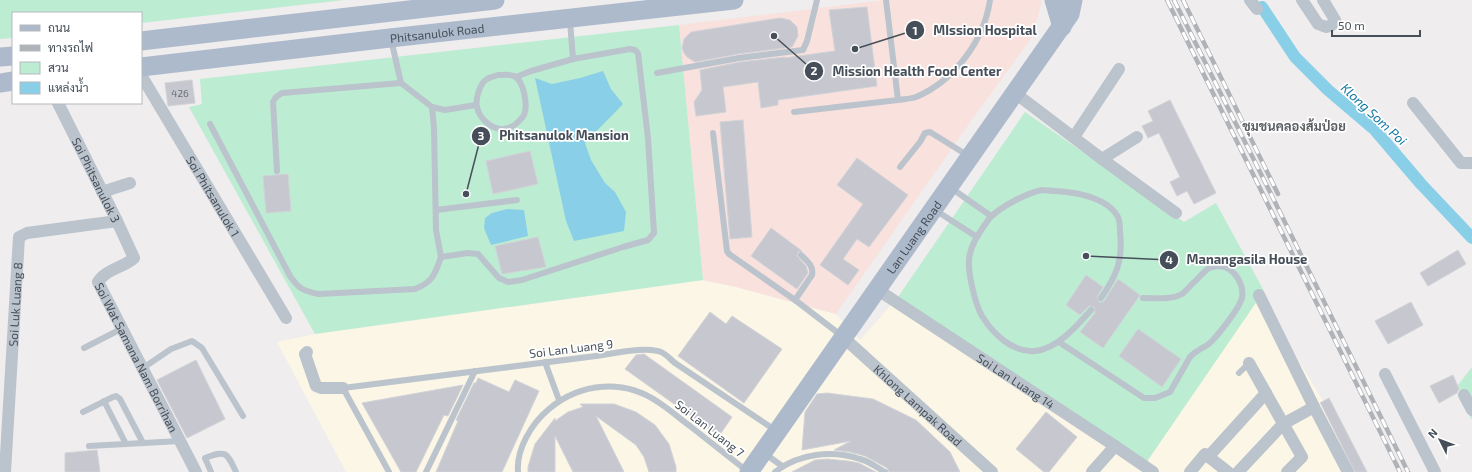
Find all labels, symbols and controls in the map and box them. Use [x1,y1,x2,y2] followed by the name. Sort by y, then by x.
[12,12,142,104] legend
[1332,12,1420,38] scale bar
[905,18,1045,43] callout: MIssion Hospital
[1338,18,1365,32] text: 50 m
[48,20,71,34] text: ถนน
[389,21,485,45] street label: Phitsanulok Road
[933,22,1037,38] text: MIssion Hospital
[912,23,918,37] text: 1
[48,40,93,54] text: ทางรถไฟ
[804,59,1009,84] callout: Mission Health Food Center
[48,60,69,74] text: สวน
[811,63,818,77] text: 2
[833,63,1002,79] text: Mission Health Food Center
[48,77,88,94] text: แหล่งน้ำ
[1338,80,1410,148] water label: Klong Som Poi
[171,87,189,99] house number: 426
[1242,118,1346,137] district label: ชุมชนคลองส้มป่อย
[471,123,637,148] callout: Phitsanulok Mansion
[499,127,629,143] text: Phitsanulok Mansion
[478,128,485,142] text: 3
[69,135,124,225] street label: Soi Phitsanulok 3
[184,153,243,239] street label: Soi Phitsanulok 1
[883,198,944,276] street label: Lan Luang Road
[1159,247,1316,272] callout: Manangasila House
[1187,251,1307,267] text: Manangasila House
[1165,252,1173,266] text: 4
[5,262,24,347] street label: Soi Luk Luang 8
[92,280,181,434] street label: Soi Wat Samana Nam Borrihan
[528,336,614,360] street label: Soi Lan Luang 9
[974,350,1057,411] street label: Soi Lan Luang 14
[871,362,965,449] street label: Khlong Lampak Road
[673,397,747,459] street label: Soi Lan Luang 7
[1420,420,1460,460] north arrow
[1425,426,1440,440] text: N

